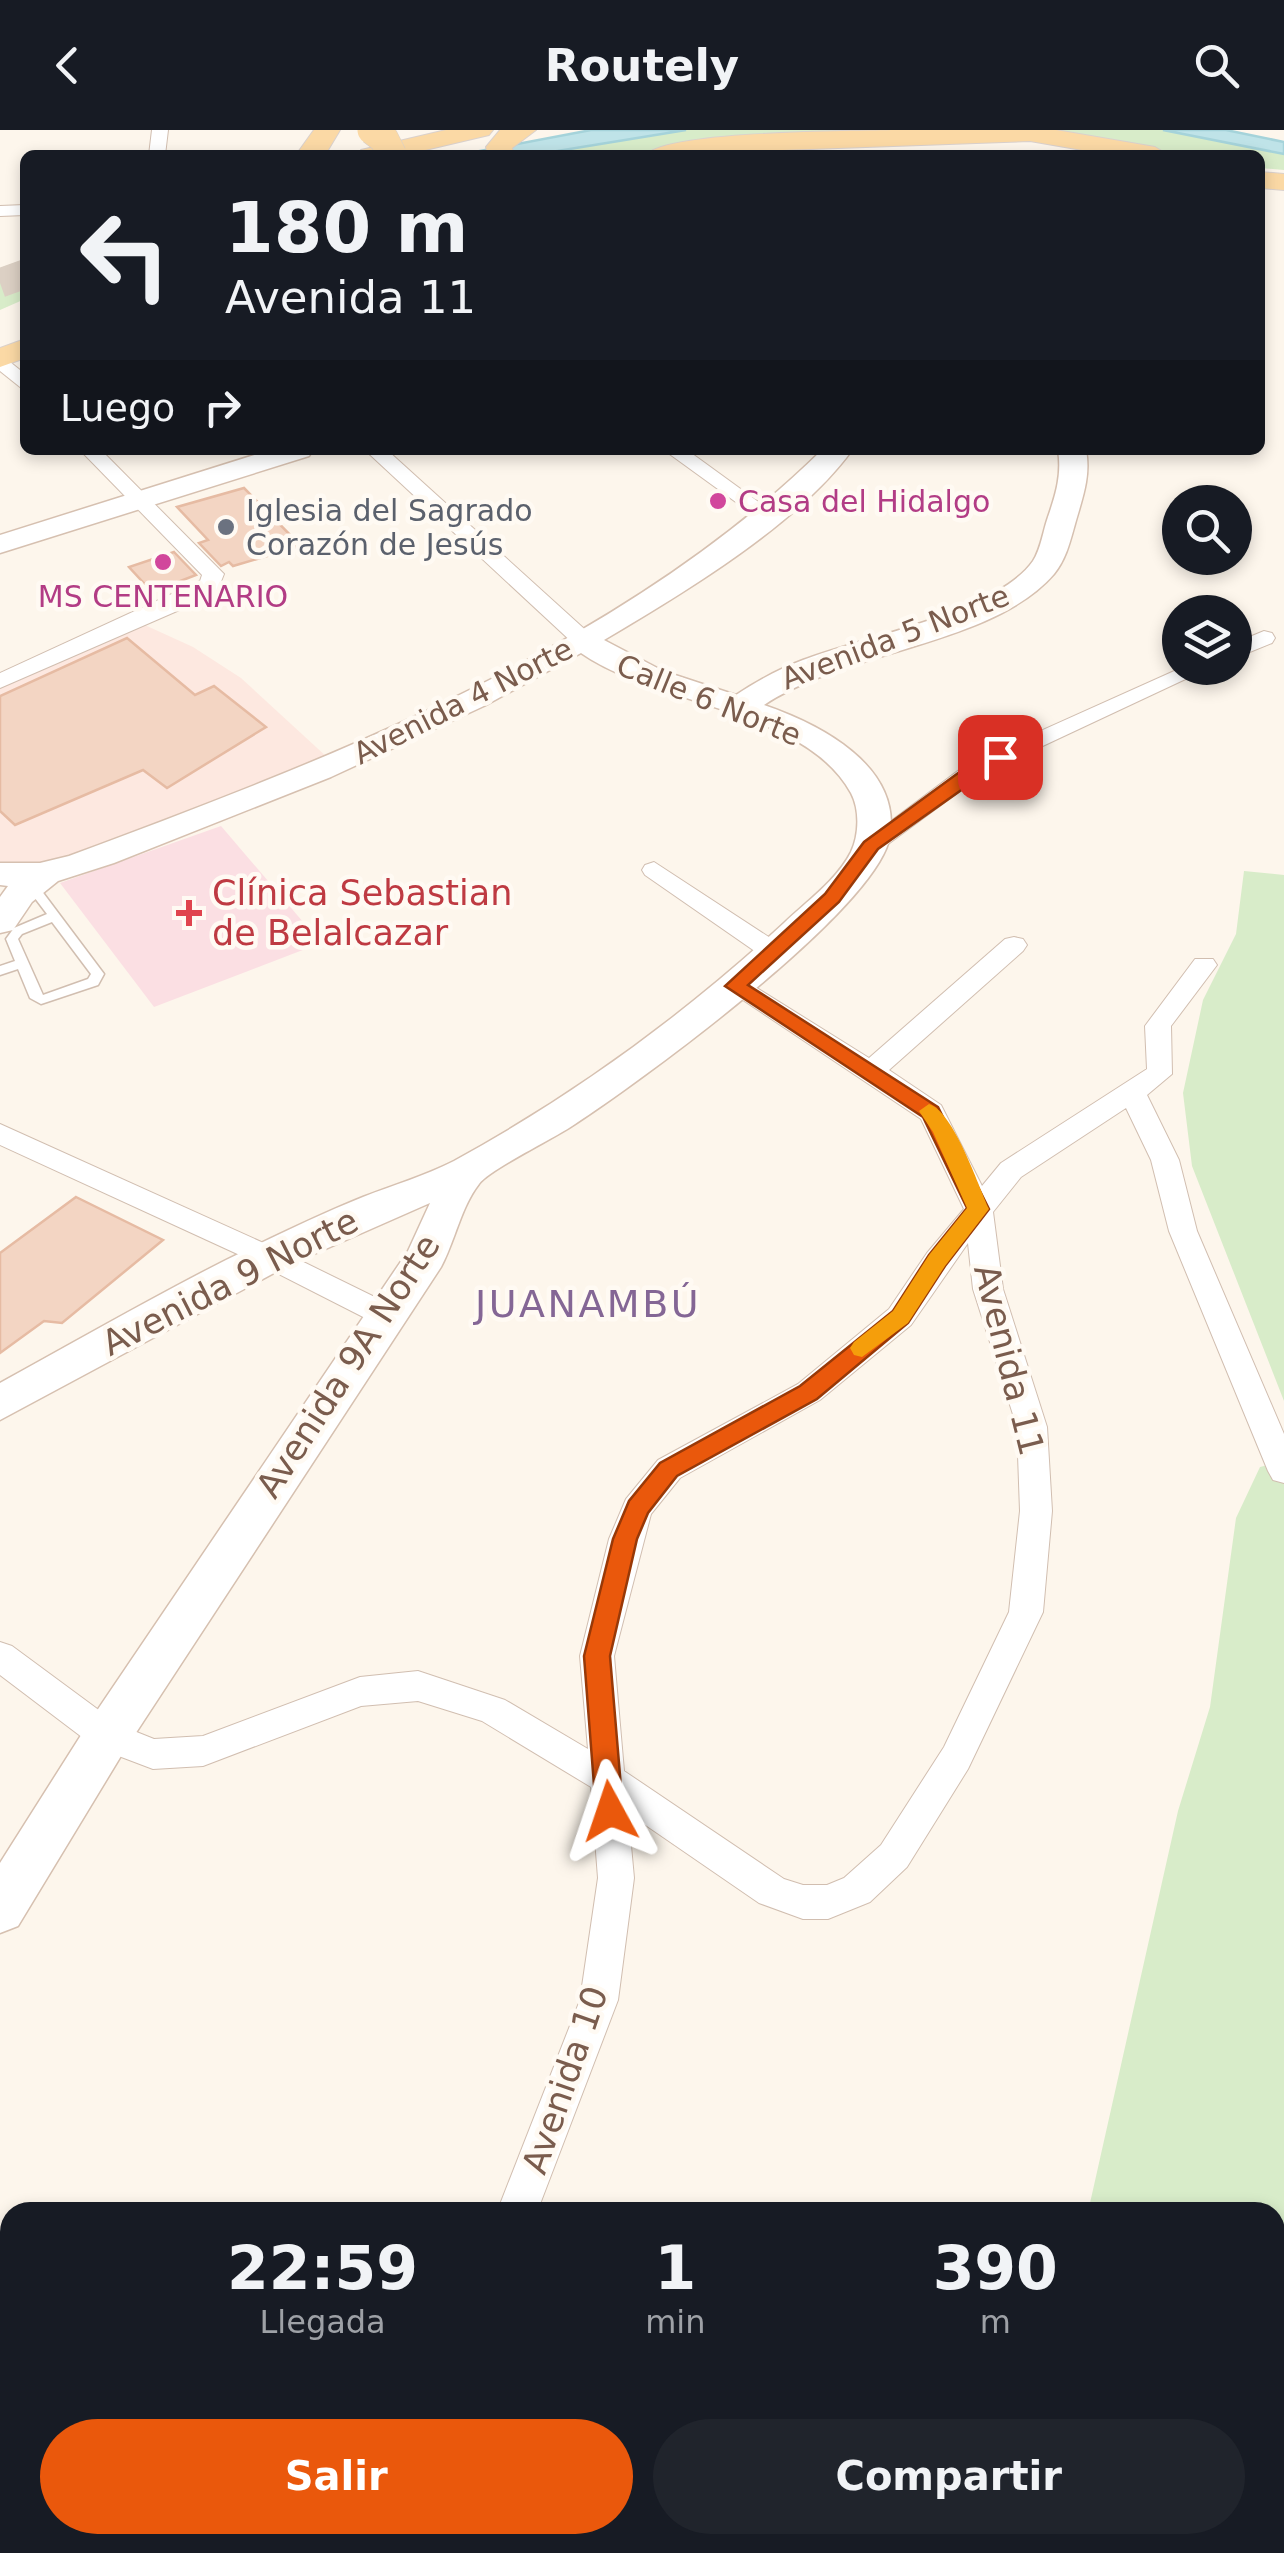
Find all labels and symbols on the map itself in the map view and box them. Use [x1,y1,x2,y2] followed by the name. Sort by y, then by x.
[738,484,990,519] place label: Casa del Hidalgo
[707,490,729,512] marker: Casa del Hidalgo
[246,493,533,562] place label: Iglesia del Sagrado Corazón de Jesús
[215,516,237,538] marker: Iglesia del Sagrado Corazón de Jesús
[152,551,174,573] marker: MS CENTENARIO
[776,577,1014,697] street label: Avenida 5 Norte
[38,579,288,614] place label: MS CENTENARIO
[348,631,578,771] street label: Avenida 4 Norte
[612,647,806,753] street label: Calle 6 Norte
[958,715,1043,800] pin
[212,873,512,953] place label: Clínica Sebastian de Belalcazar
[176,900,202,926] marker: Clínica Sebastian de Belalcazar
[96,1200,364,1364] street label: Avenida 9 Norte
[248,1227,448,1505] street label: Avenida 9A Norte
[966,1260,1052,1460] street label: Avenida 11
[473,1282,701,1326] district label: JUANAMBÚ
[558,1759,662,1863] position arrow
[514,1981,616,2179] street label: Avenida 10

